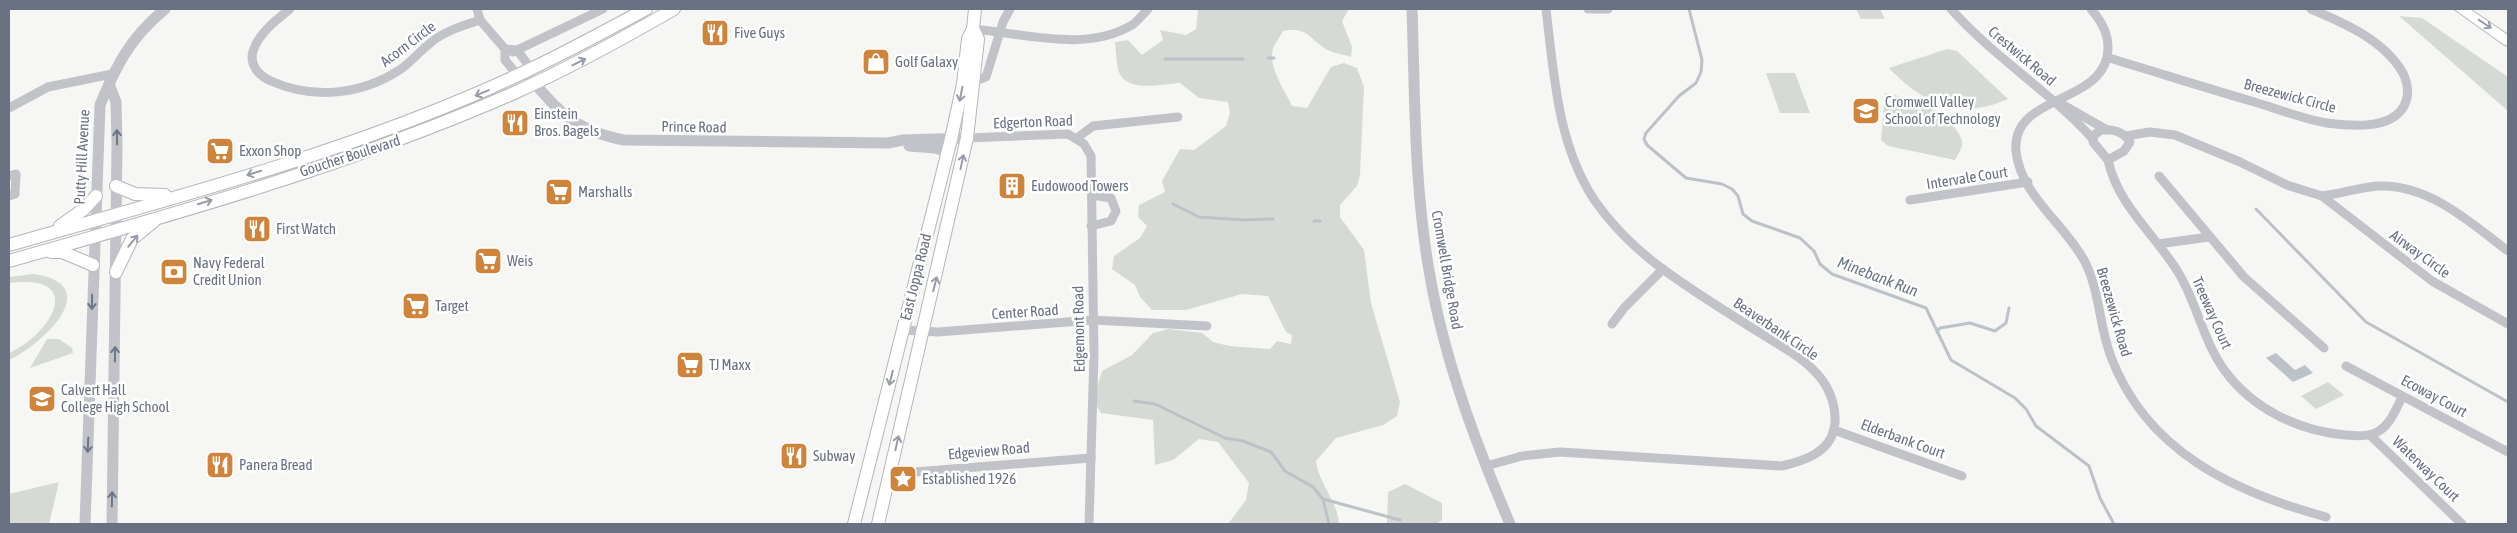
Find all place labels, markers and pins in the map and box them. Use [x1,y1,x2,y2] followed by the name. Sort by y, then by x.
[700,18,730,48] restaurant icon: Five Guys
[734,24,785,41] place label: Five Guys
[861,47,891,77] shop icon: Golf Galaxy
[895,53,958,70] place label: Golf Galaxy
[1885,93,2001,127] place label: Cromwell Valley School of Technology
[1851,96,1881,126] school or university icon: Cromwell Valley School of Technology
[534,105,599,139] place label: Einstein Bros. Bagels
[500,108,530,138] restaurant icon: Einstein Bros. Bagels
[205,136,235,166] supermarket icon: Exxon Shop
[239,142,301,159] place label: Exxon Shop
[997,171,1027,201] building icon: Eudowood Towers
[544,177,574,207] supermarket icon: Marshalls
[1031,177,1129,194] place label: Eudowood Towers
[578,183,632,200] place label: Marshalls
[242,214,272,244] restaurant icon: First Watch
[276,220,336,237] place label: First Watch
[473,246,503,276] supermarket icon: Weis
[507,252,533,269] place label: Weis
[193,254,265,288] place label: Navy Federal Credit Union
[159,257,189,287] bank icon: Navy Federal Credit Union
[401,291,431,321] supermarket icon: Target
[435,297,469,314] place label: Target
[675,350,705,380] supermarket icon: TJ Maxx
[709,356,751,373] place label: TJ Maxx
[61,381,170,415] place label: Calvert Hall College High School
[27,384,57,414] school or university icon: Calvert Hall College High School
[779,441,809,471] restaurant icon: Subway
[813,447,855,464] place label: Subway
[205,450,235,480] restaurant icon: Panera Bread
[239,456,313,473] place label: Panera Bread
[888,464,918,494] place icon: Established 1926
[922,470,1016,487] place label: Established 1926

